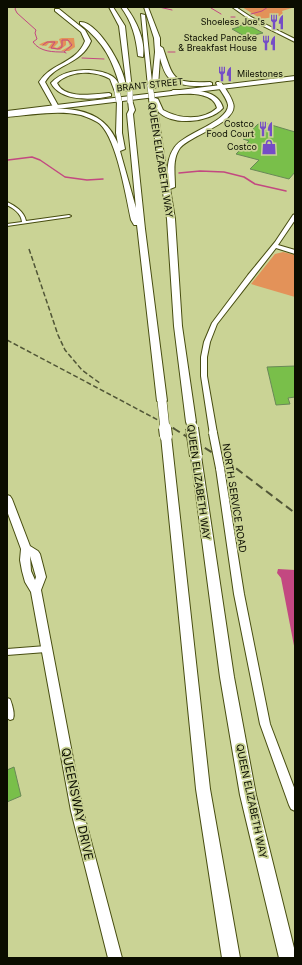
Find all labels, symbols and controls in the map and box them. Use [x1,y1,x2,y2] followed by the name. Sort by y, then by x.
[268,13,286,31] restaurant icon: Shoeless Joe's
[201,16,265,27] place label: Shoeless Joe's
[178,32,257,53] place label: Stacked Pancake & Breakfast House
[260,34,278,52] restaurant icon: Stacked Pancake & Breakfast House
[216,65,234,83] restaurant icon: Milestones
[237,68,283,79] place label: Milestones
[116,76,184,93] street label: BRANT STREET
[146,102,176,219] street label: QUEEN ELIZABETH WAY
[206,118,254,139] place label: Costco Food Court
[257,120,275,138] restaurant icon: Costco Food Court
[260,138,278,156] shop icon: Costco
[227,141,257,152] place label: Costco
[185,423,213,541] street label: QUEEN ELIZABETH WAY
[220,442,250,554] street label: NORTH SERVICE ROAD
[234,743,270,859] street label: QUEEN ELIZABETH WAY
[58,746,97,861] street label: QUEENSWAY DRIVE

